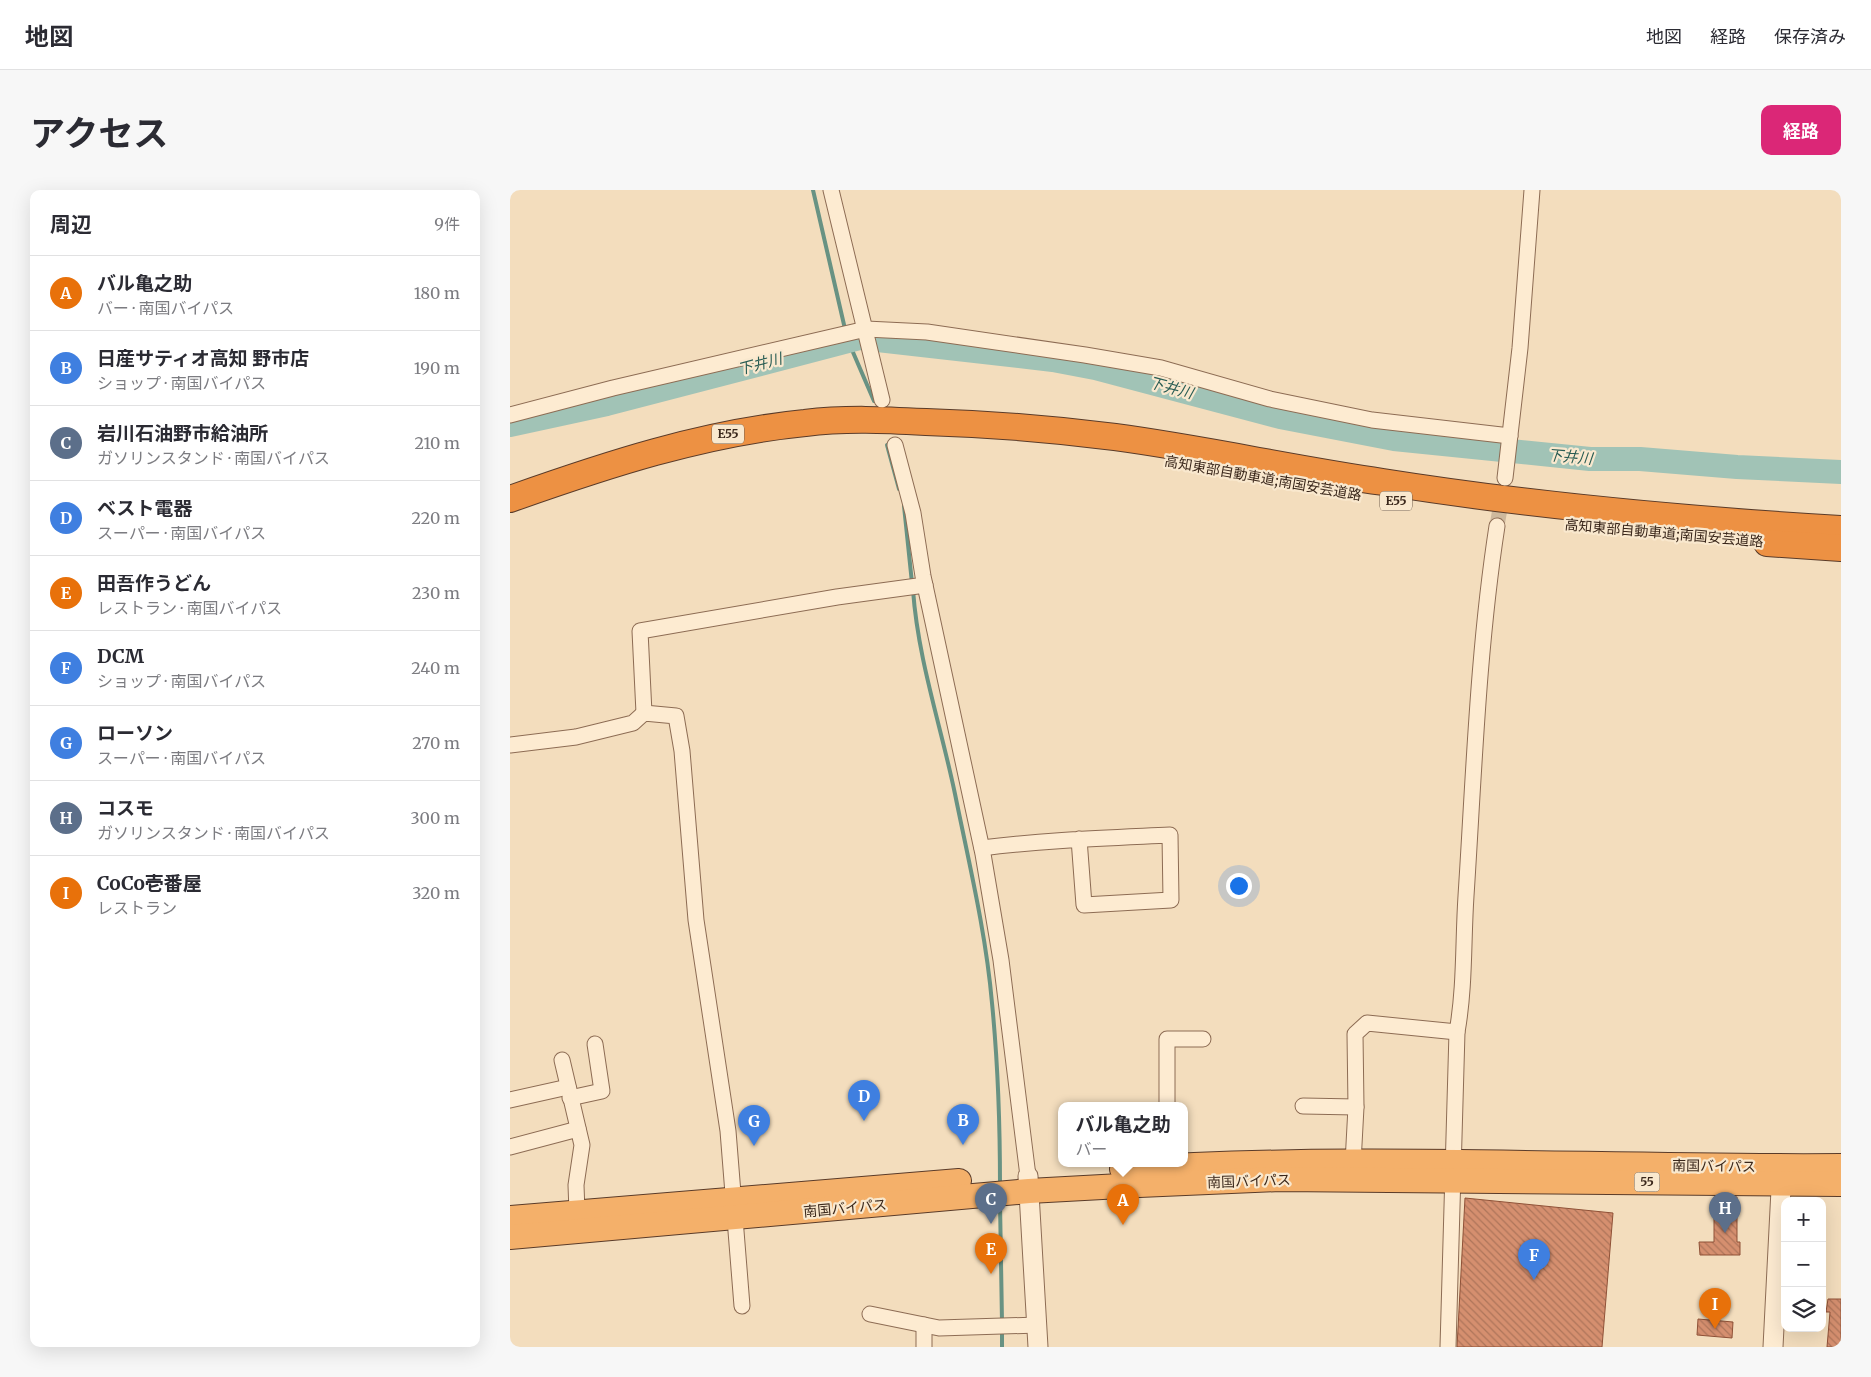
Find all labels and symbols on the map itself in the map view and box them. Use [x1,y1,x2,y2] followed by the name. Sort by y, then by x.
[736,348,786,379] water label: 下井川
[1147,373,1197,403] water label: 下井川
[712,424,744,443] road number: E55
[1547,445,1595,468] water label: 下井川
[1163,452,1363,504] street label: 高知東部自動車道;南国安芸道路
[1380,492,1412,511] road number: E55
[1564,515,1764,551] street label: 高知東部自動車道;南国安芸道路
[1226,873,1252,899] your location
[848,1080,880,1121] pin: D
[947,1104,979,1145] pin: B
[738,1105,770,1146] pin: G
[1672,1156,1756,1176] street label: 南国バイパス
[1207,1171,1291,1191] street label: 南国バイパス
[1634,1172,1660,1192] road number: 55
[975,1183,1007,1224] pin: C
[1107,1184,1139,1225] pin: A
[1709,1192,1741,1233] pin: H
[803,1195,887,1221] street label: 南国バイパス
[975,1233,1007,1274] pin: E
[1518,1239,1550,1280] pin: F
[1699,1288,1731,1329] pin: I

